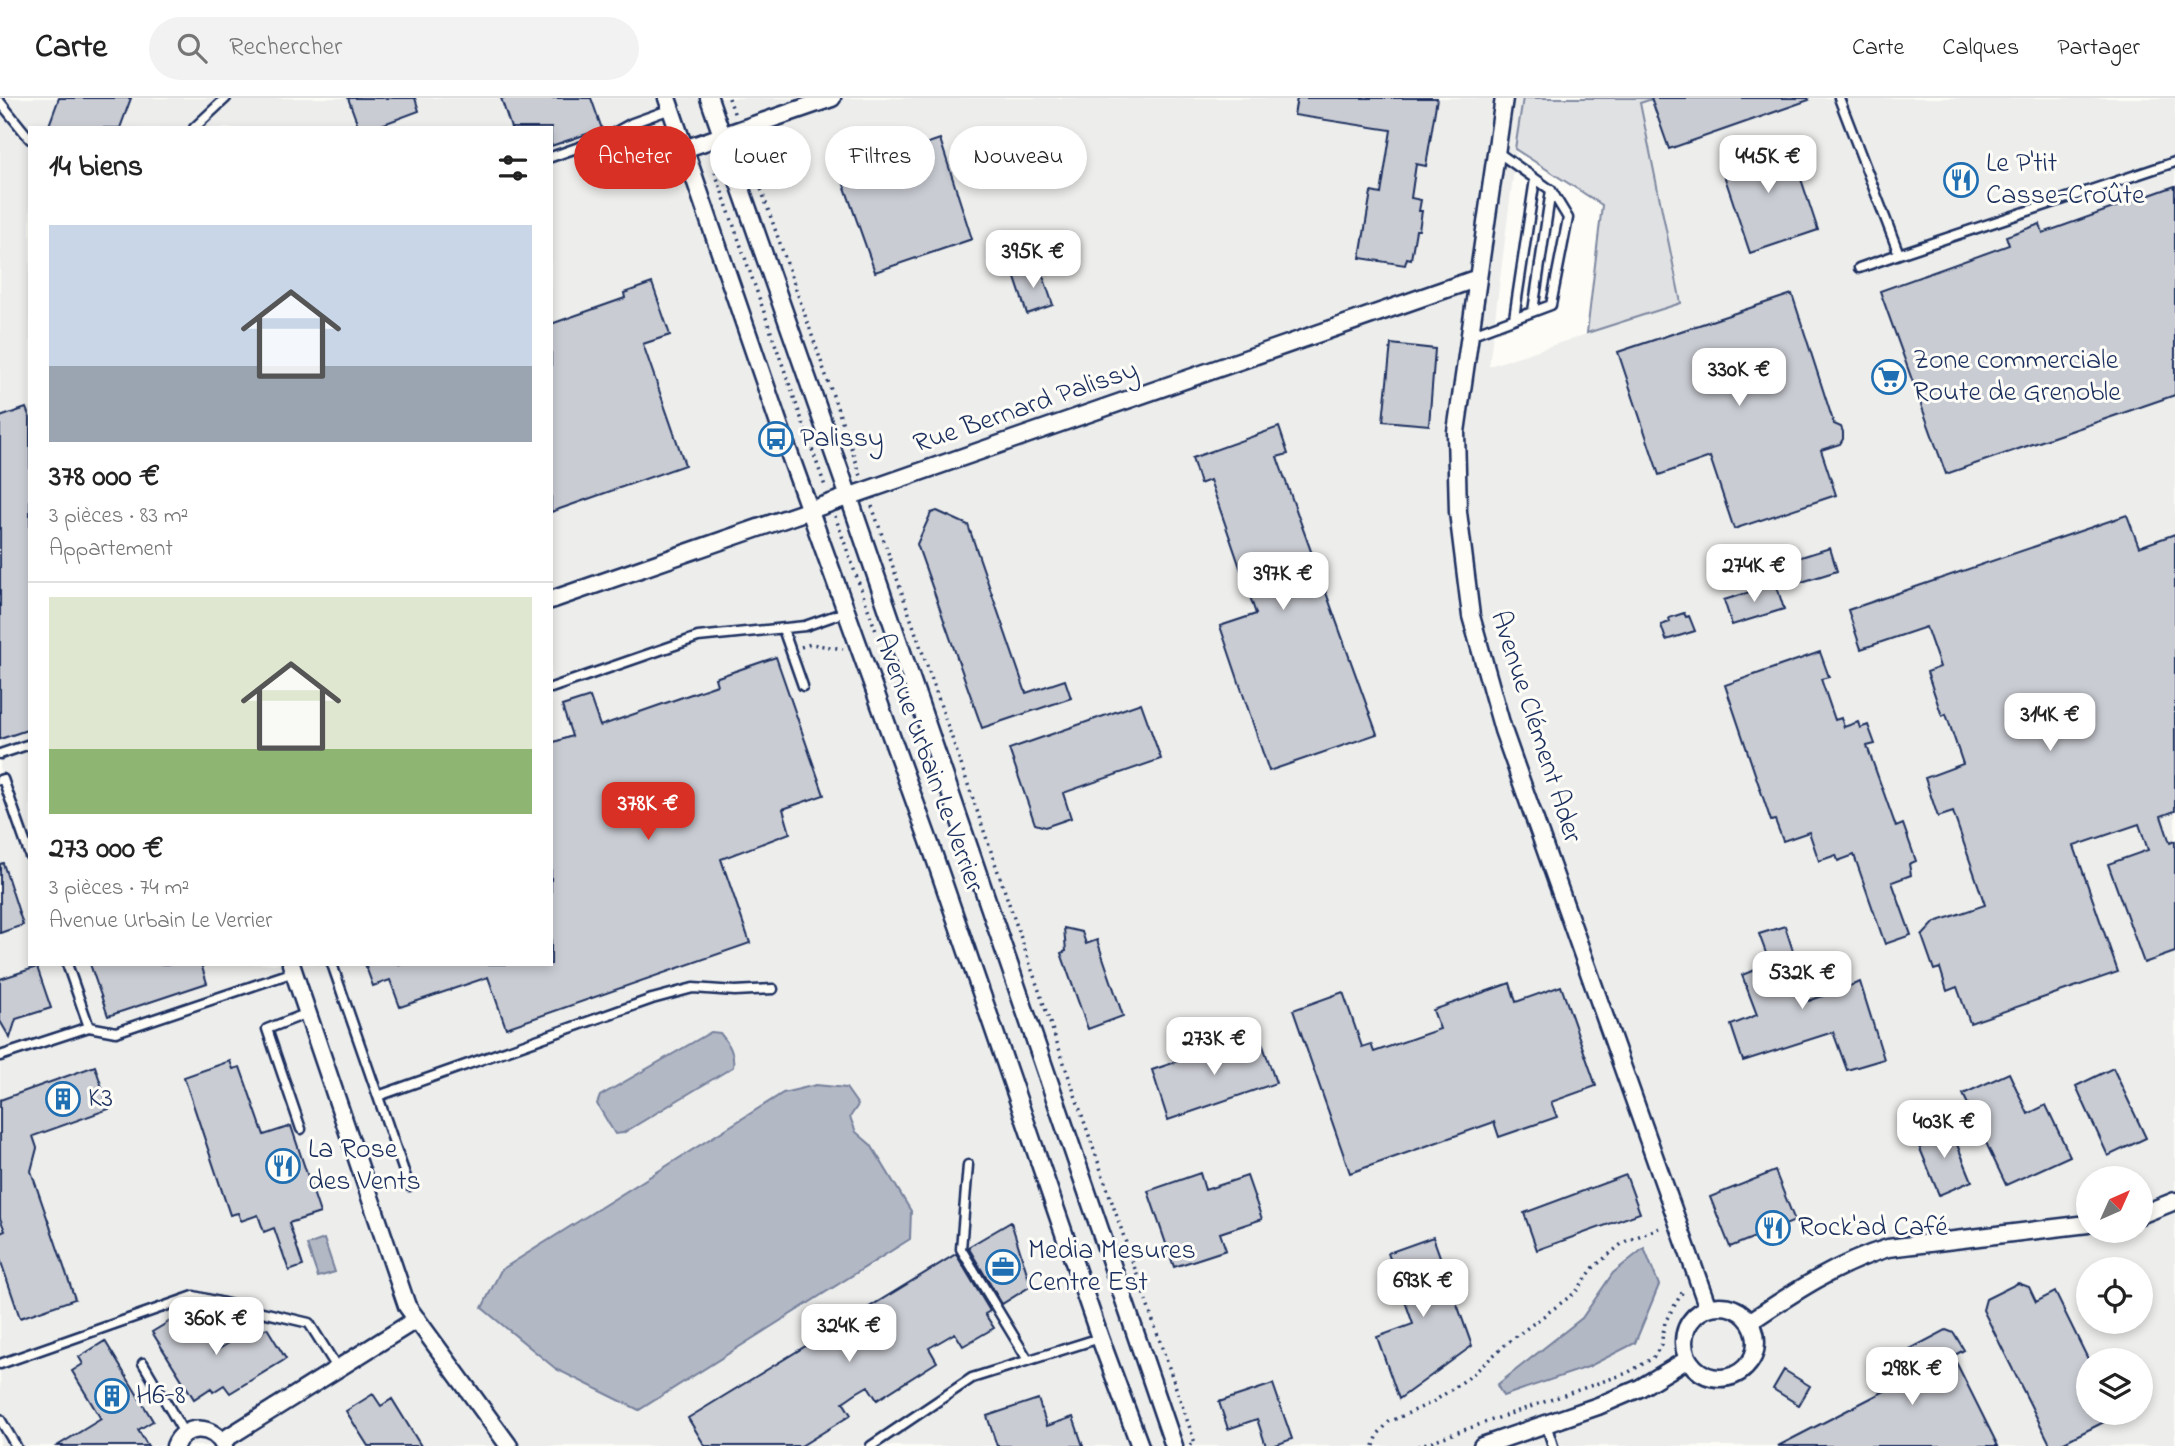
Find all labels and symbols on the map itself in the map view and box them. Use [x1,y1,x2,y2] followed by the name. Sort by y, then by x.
[1711,136,1825,195] pin: 445K €
[1986,144,2145,217] place label: Le P'tit Casse-Croûte
[1942,161,1980,199] restaurant icon: Le P'tit Casse-Croûte
[976,230,1090,290] pin: 395K €
[1913,341,2121,414] place label: Zone commerciale Route de Grenoble
[1682,348,1796,408] pin: 330K €
[908,350,1144,466] street label: Rue Bernard Palissy
[1870,358,1908,396] supermarket icon: Zone commerciale Route de Grenoble
[800,419,883,460] place label: Palissy
[757,420,795,458] bus stop icon: Palissy
[1697,545,1811,604] pin: 274K €
[1226,552,1340,612] pin: 397K €
[1478,606,1592,849] street label: Avenue Clément Ader
[862,628,994,898] street label: Avenue Urbain Le Verrier
[1993,694,2107,753] pin: 314K €
[591,782,705,842] pin: 378K €
[1745,951,1859,1011] pin: 532K €
[1157,1018,1271,1077] pin: 273K €
[88,1079,113,1120] place label: K3
[44,1080,82,1118] building icon: K3
[1887,1100,2001,1160] pin: 403K €
[308,1130,421,1203] place label: La Rose des Vents
[264,1147,302,1185] restaurant icon: La Rose des Vents
[2076,1166,2152,1242] north arrow
[1798,1208,1948,1249] place label: Rock'ad Café
[1754,1209,1792,1247] restaurant icon: Rock'ad Café
[1028,1231,1196,1304] place label: Media Mesures Centre Est
[984,1248,1022,1286] office icon: Media Mesures Centre Est
[1366,1260,1480,1319] pin: 693K €
[159,1298,273,1357] pin: 360K €
[792,1304,906,1364] pin: 324K €
[1855,1348,1969,1407] pin: 298K €
[136,1376,186,1417] place label: H6-8
[93,1377,131,1415] building icon: H6-8

